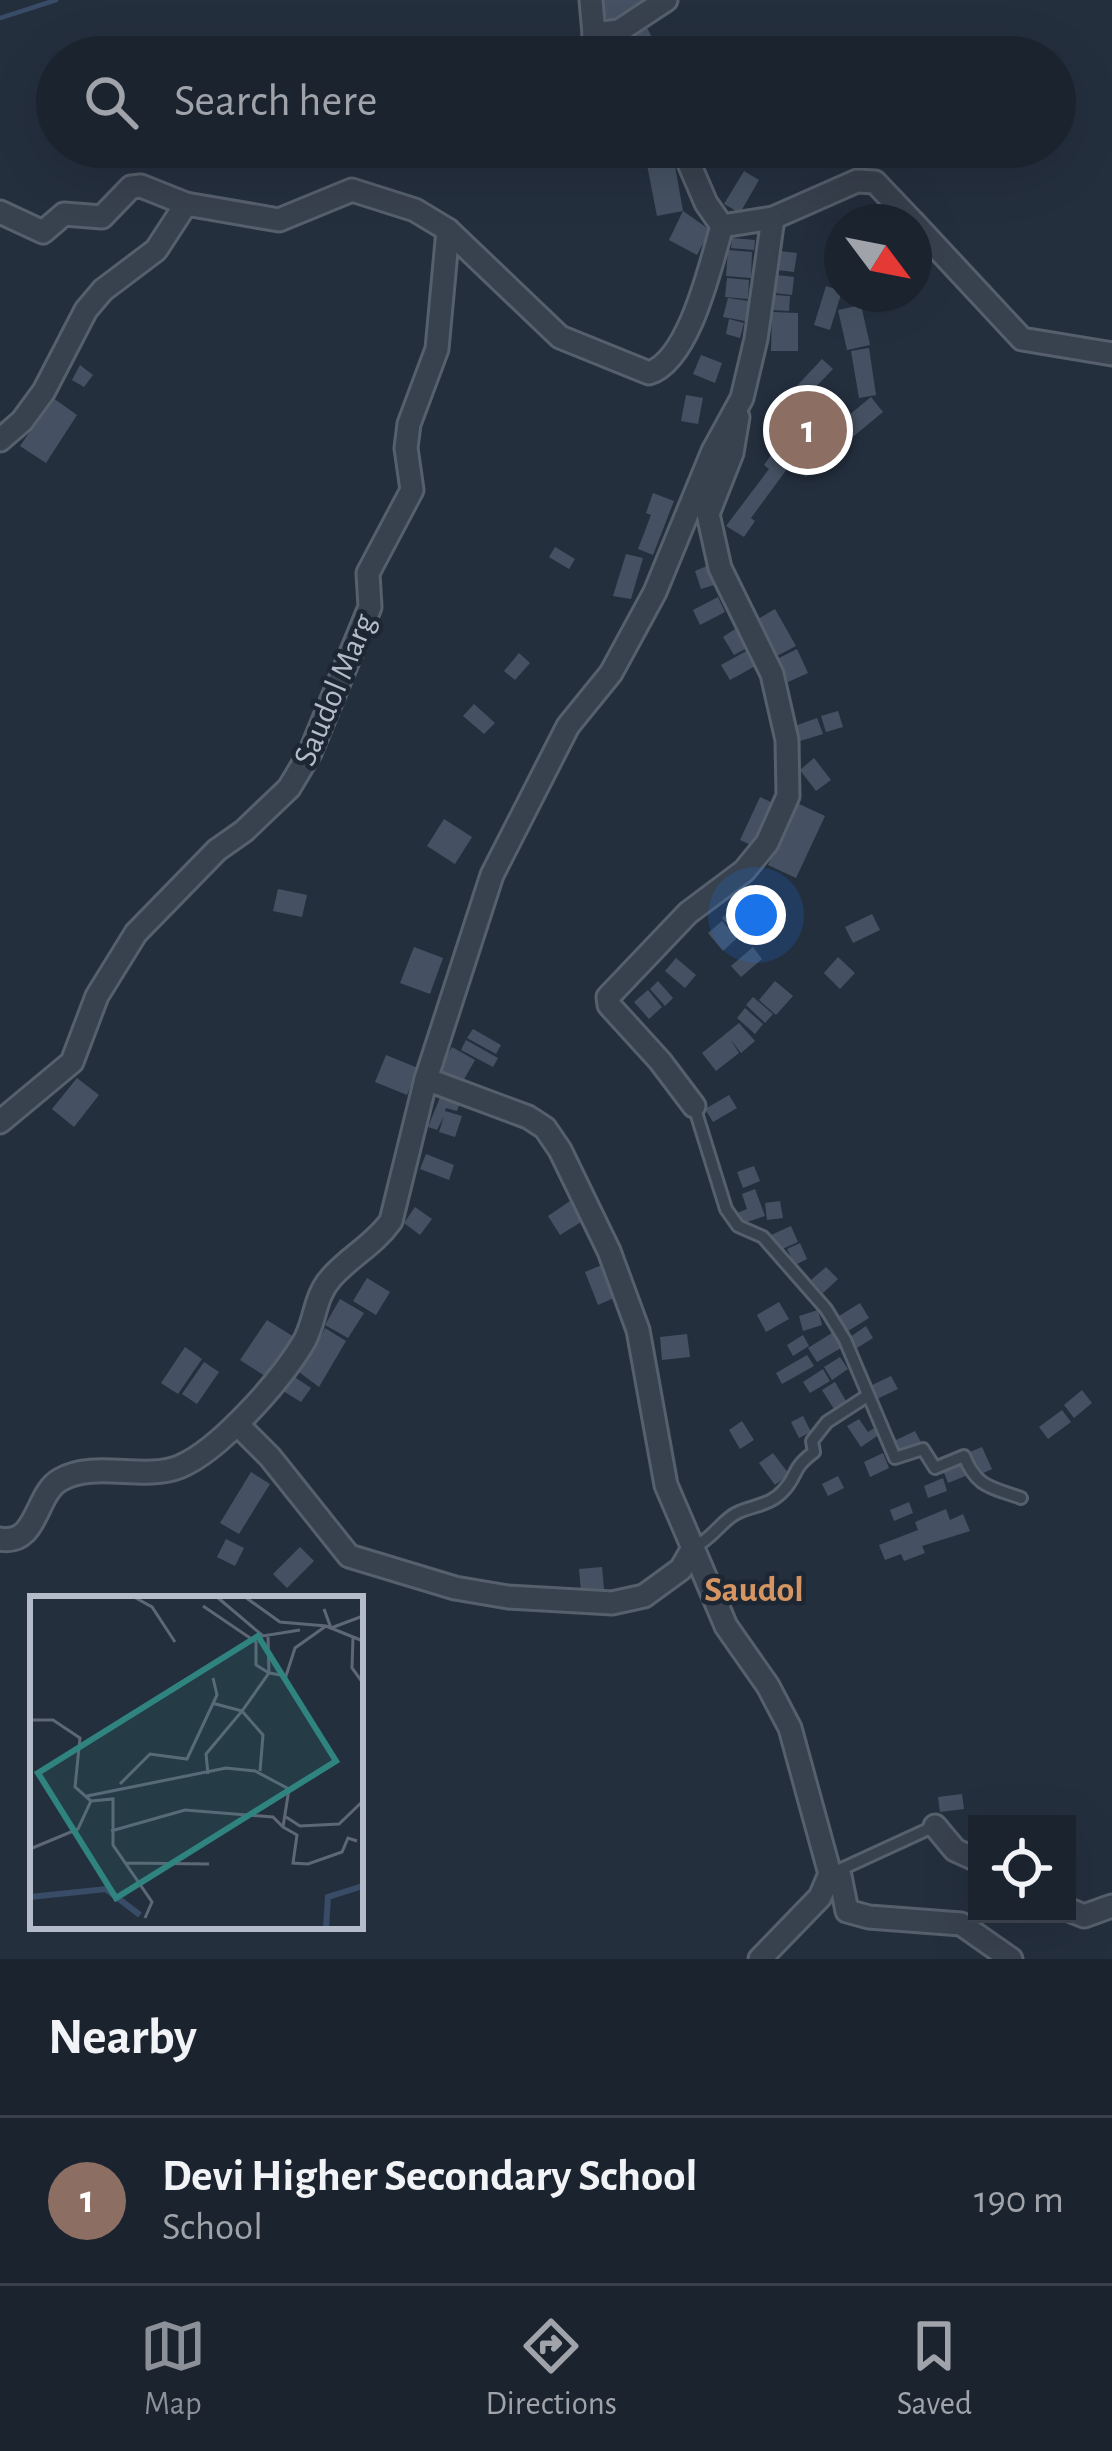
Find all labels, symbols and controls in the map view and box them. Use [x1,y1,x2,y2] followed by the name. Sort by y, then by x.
[36,36,1076,168] search box
[78,69,144,135] icon: search
[174,79,377,124] text: Search here
[824,204,932,312] north arrow
[769,385,847,475] pin: 1
[289,609,382,771] street label: Saudol Marg
[726,885,786,945] your location
[704,1572,804,1608] district label: Saudol
[30,1596,363,1929] inset map
[968,1815,1076,1923] map controls
[968,1815,1076,1923] button: locate
[48,2012,197,2063] text: Nearby
[162,2154,697,2199] text: Devi Higher Secondary School
[80,2181,94,2220] text: 1
[974,2181,1064,2220] text: 190 m
[162,2208,263,2247] text: School
[140,2313,206,2425] tab: Map
[485,2313,617,2425] tab: Directions
[897,2313,972,2425] tab: Saved

